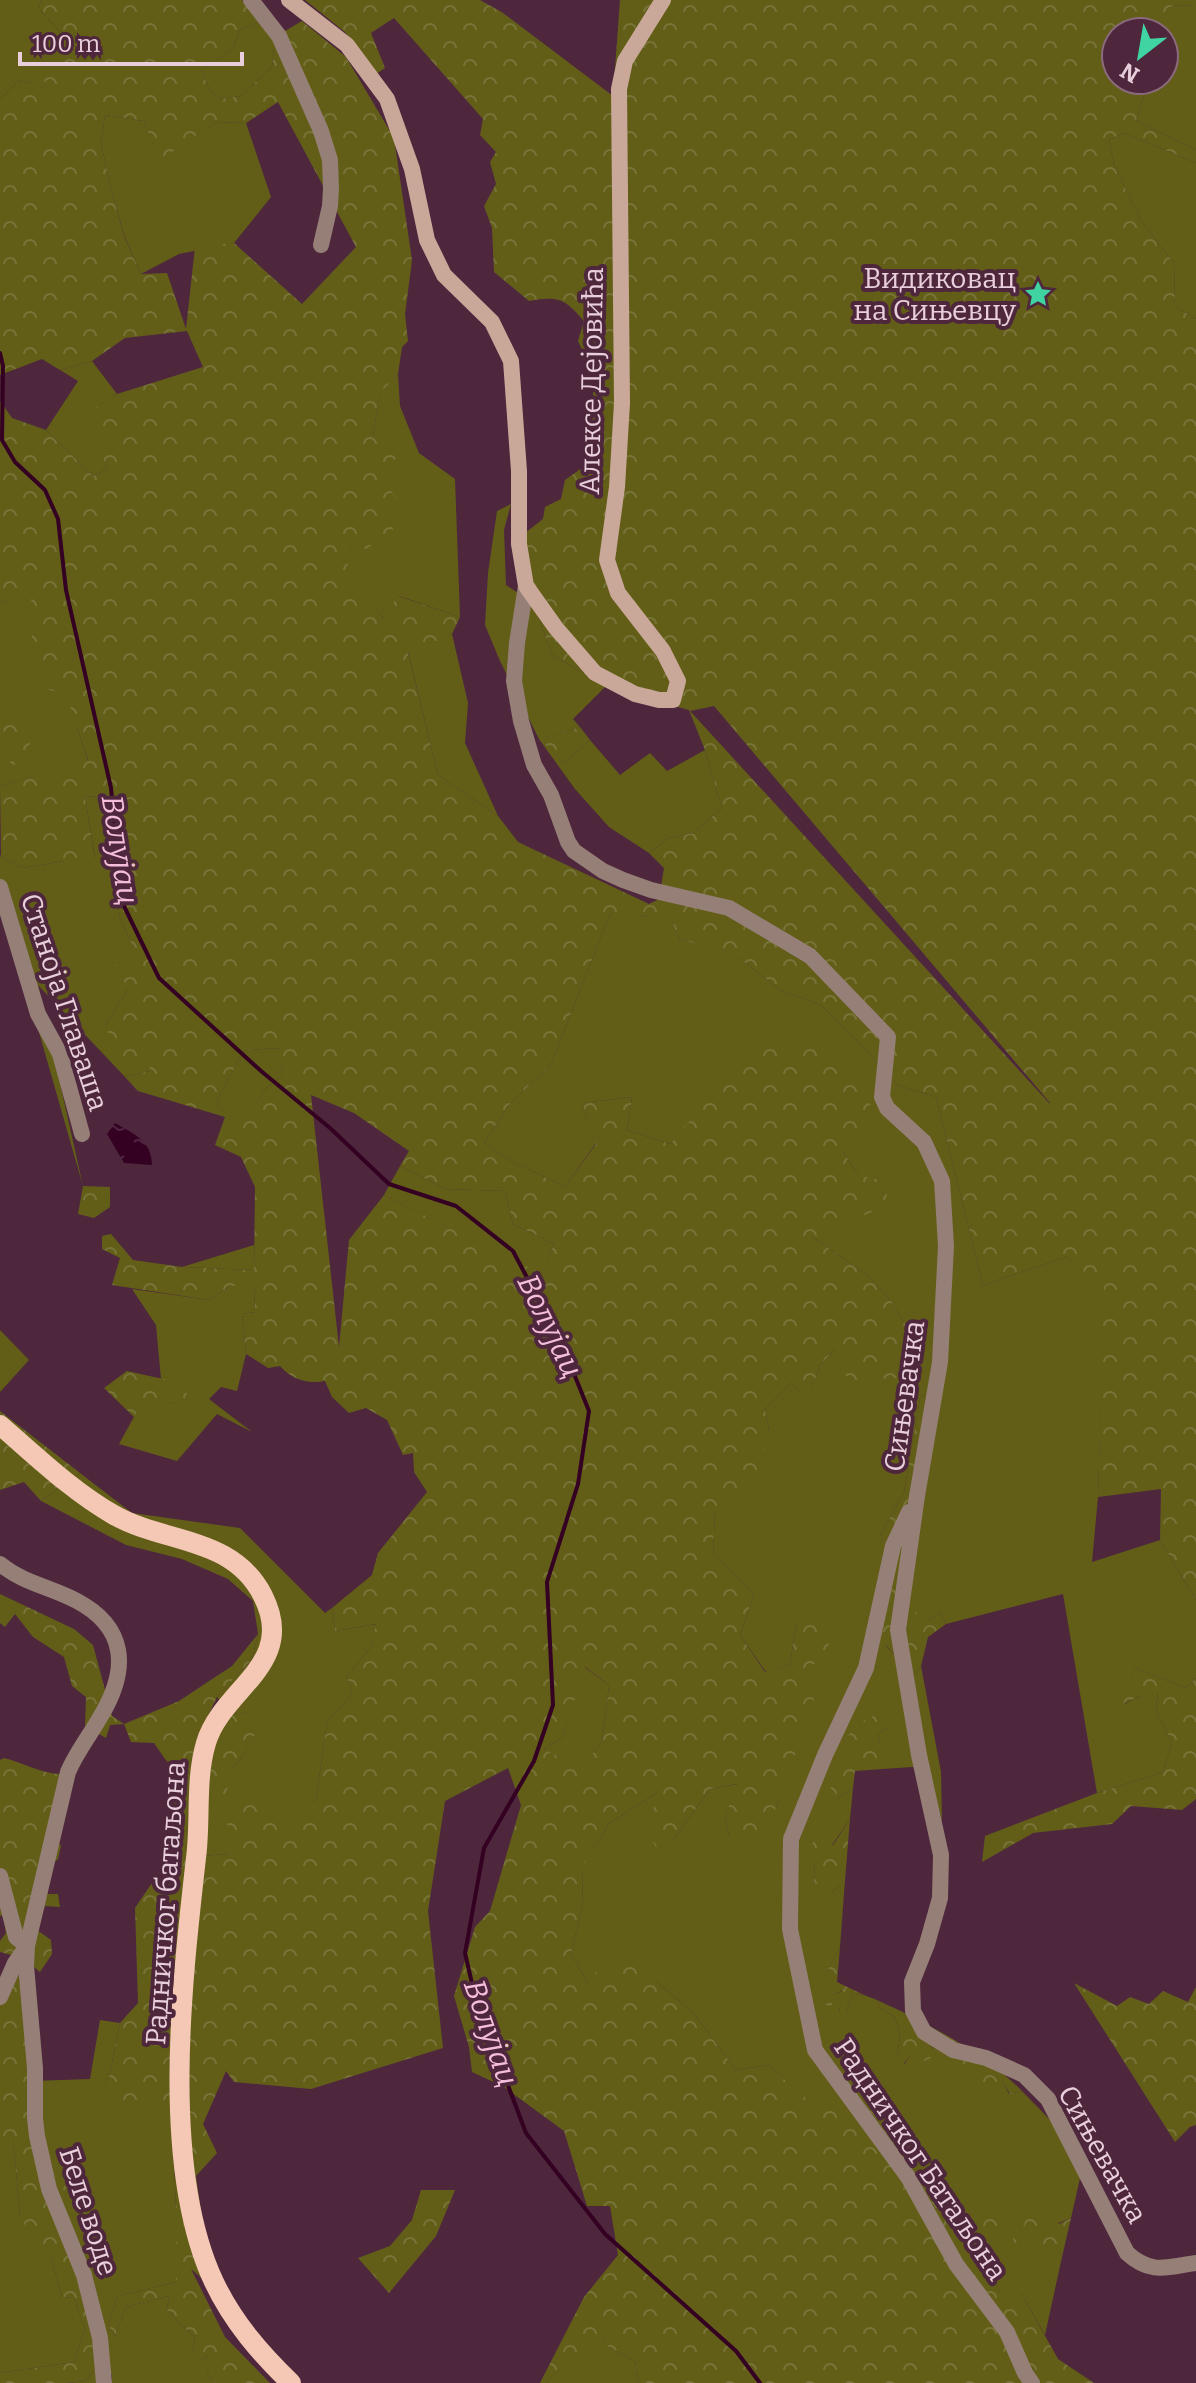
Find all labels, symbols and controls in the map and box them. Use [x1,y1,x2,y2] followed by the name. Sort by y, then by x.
[20,16,242,66] scale bar
[1100,16,1180,96] north arrow
[32,30,100,58] text: 100 m
[1116,57,1144,89] text: N
[853,262,1016,327] place label: Видиковац на Сињевцу
[573,267,610,495] street label: Алексе Дејовића
[1023,279,1053,309] place icon: Видиковац на Сињевцу
[94,793,146,907] water label: Волујац
[14,889,115,1115] street label: Станоја Главаша
[510,1268,590,1384] water label: Волујац
[878,1318,931,1474] street label: Сињевачка
[139,1760,192,2046] street label: Радничког батаљона
[456,1975,526,2091] water label: Волујац
[827,2032,1014,2287] street label: Радничког Батаљона
[1051,2080,1154,2229] street label: Сињевачка
[52,2143,125,2279] street label: Беле воде

